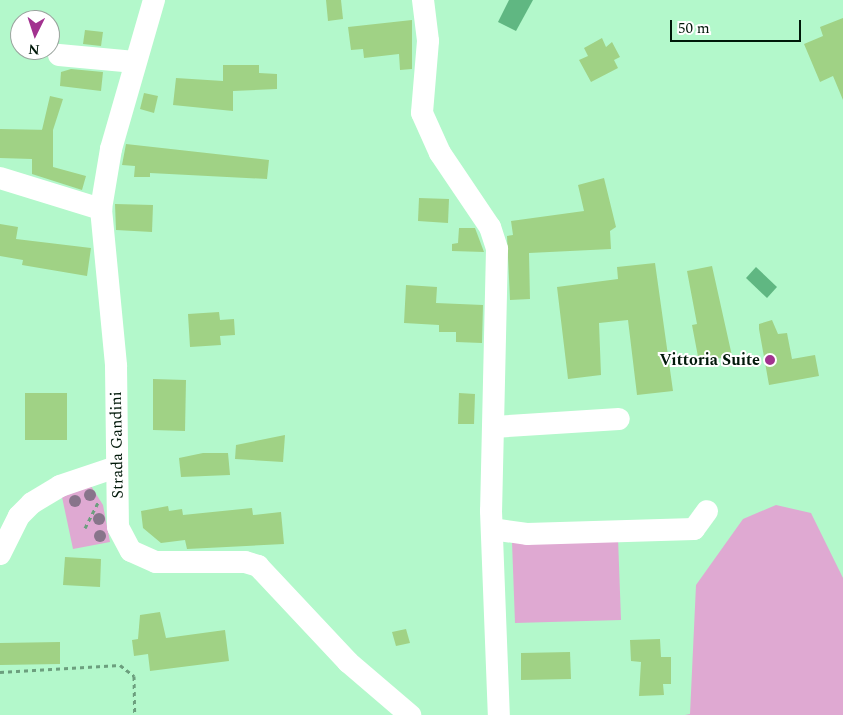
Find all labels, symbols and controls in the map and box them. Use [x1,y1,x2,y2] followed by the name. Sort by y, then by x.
[10,10,60,60] north arrow
[673,10,804,42] scale bar
[678,17,710,40] text: 50 m
[28,39,40,60] text: N
[659,350,760,370] place label: Vittoria Suite
[764,354,776,366] marker: Vittoria Suite
[106,391,128,499] street label: Strada Gandini

